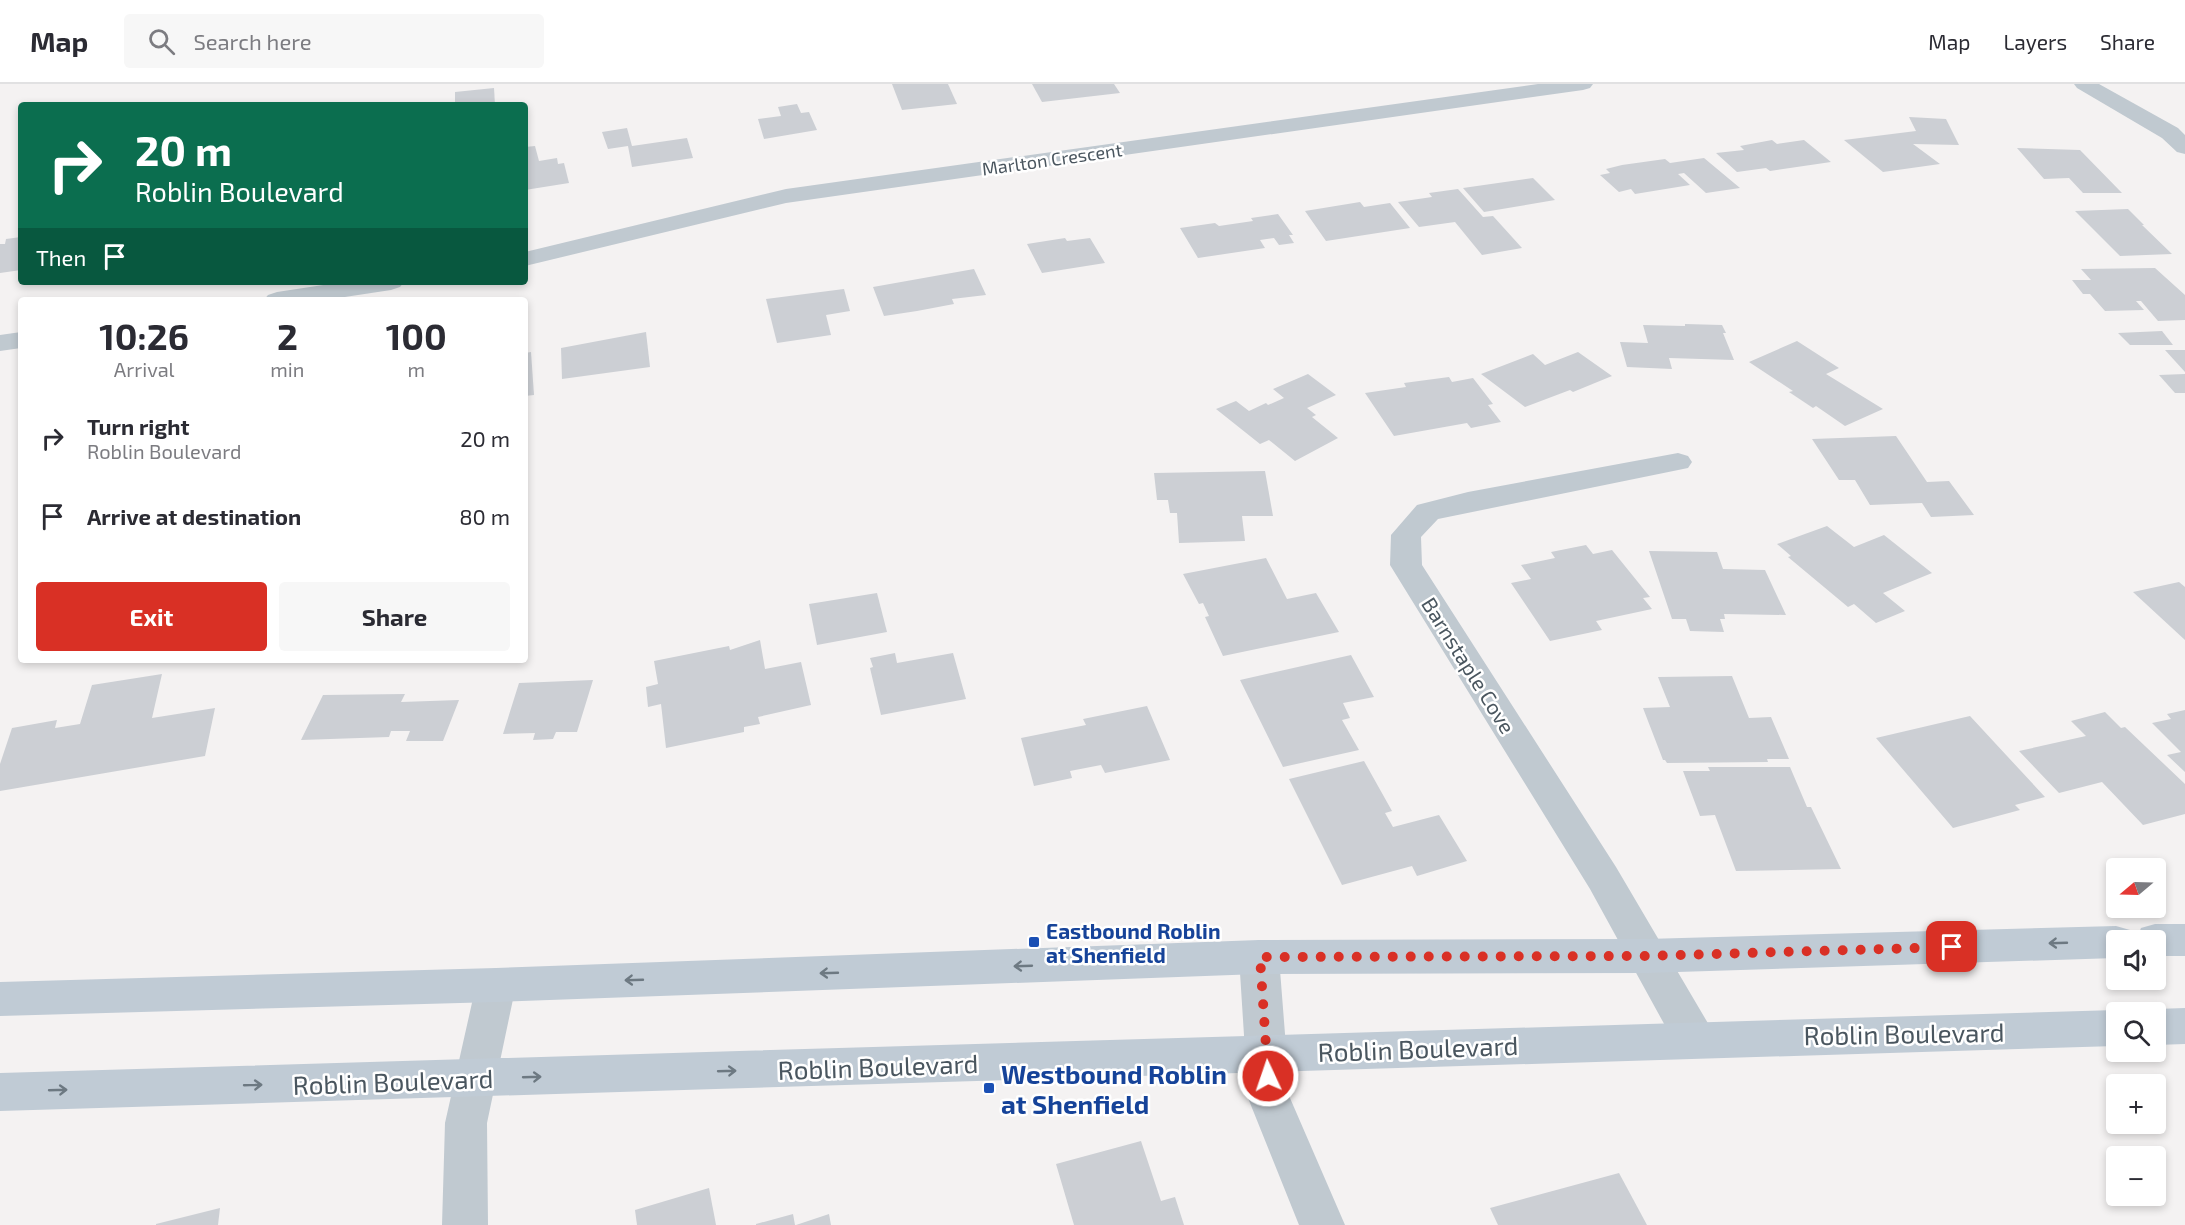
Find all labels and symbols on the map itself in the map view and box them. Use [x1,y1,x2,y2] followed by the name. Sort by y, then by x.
[980,138,1124,180] street label: Marlton Crescent
[1417,592,1521,738] street label: Barnstaple Cove
[2106,858,2166,918] north arrow
[1046,918,1221,967] place label: Eastbound Roblin at Shenfield
[1926,921,1977,972] pin
[1027,935,1041,949] marker: Eastbound Roblin at Shenfield
[2049,938,2069,949] one-way arrow
[1014,960,1034,971] one-way arrow
[819,967,839,978] one-way arrow
[624,974,644,986] one-way arrow
[1803,1016,2005,1050] street label: Roblin Boulevard
[1317,1029,1519,1067] street label: Roblin Boulevard
[1236,1044,1300,1108] position arrow
[777,1047,979,1085] street label: Roblin Boulevard
[1001,1058,1227,1119] place label: Westbound Roblin at Shenfield
[292,1062,494,1100] street label: Roblin Boulevard
[717,1065,737,1077] one-way arrow
[522,1072,542,1083] one-way arrow
[243,1079,263,1091] one-way arrow
[982,1081,996,1095] marker: Westbound Roblin at Shenfield
[48,1085,68,1096] one-way arrow

